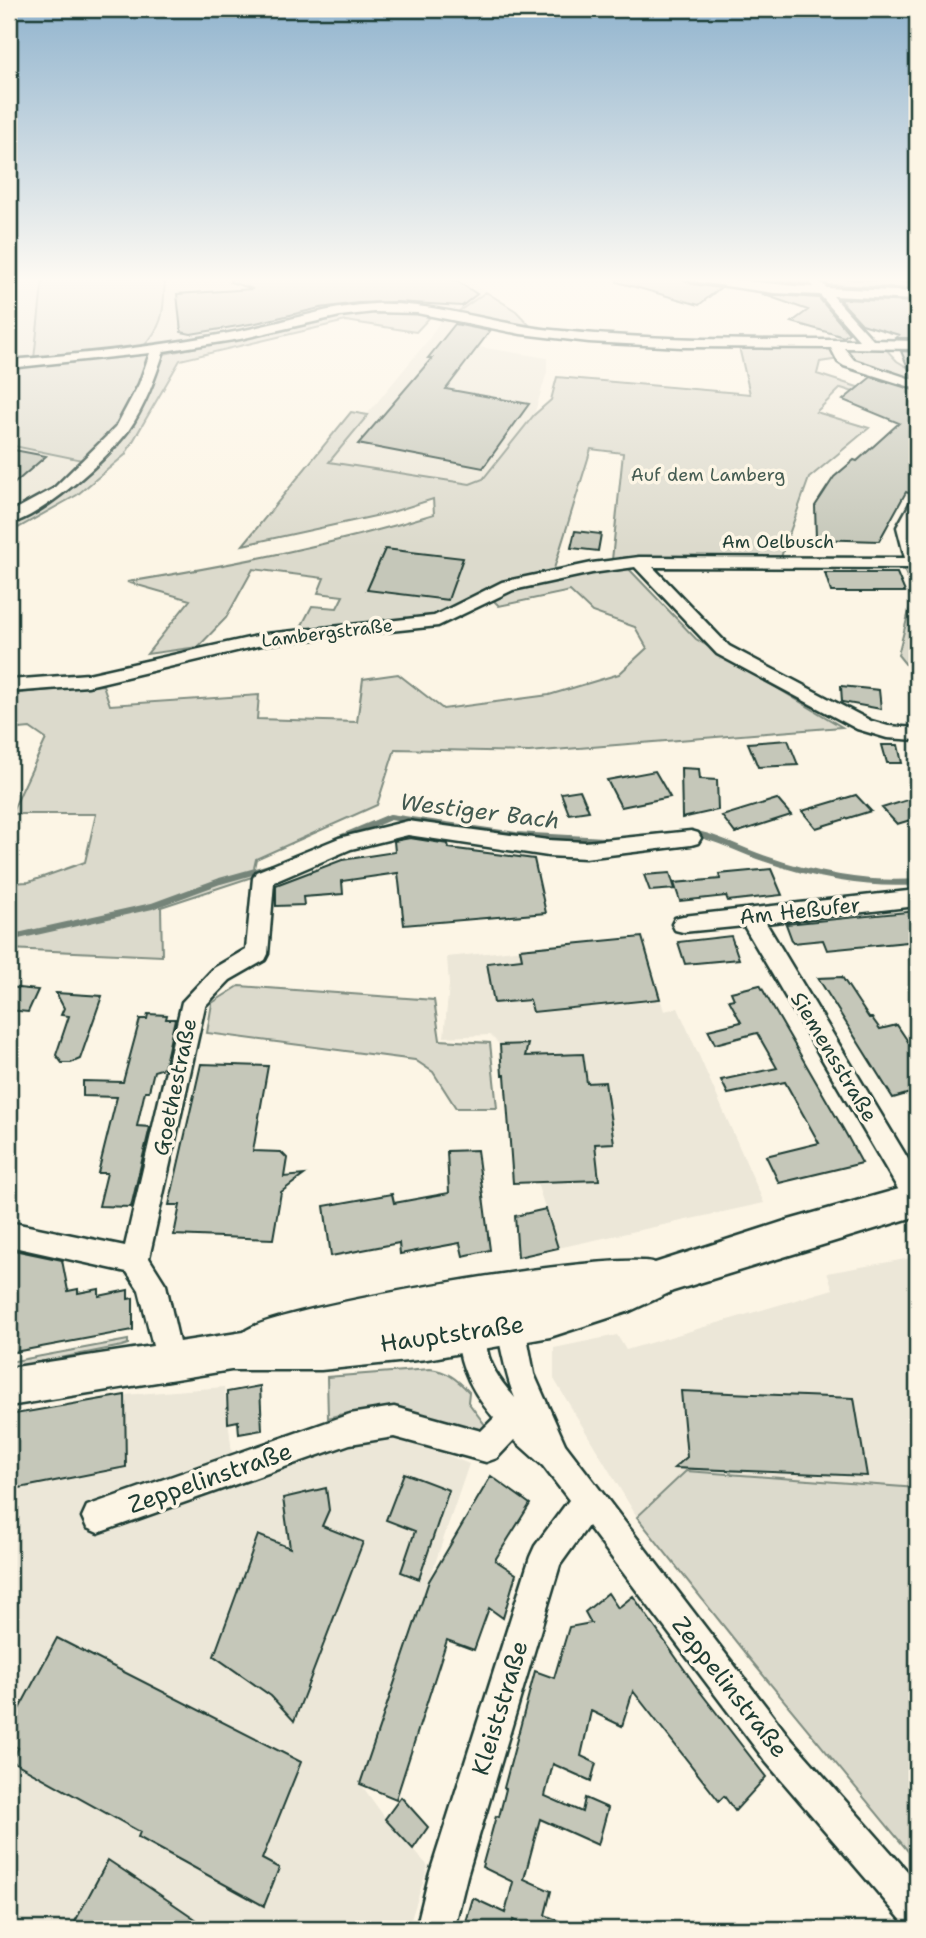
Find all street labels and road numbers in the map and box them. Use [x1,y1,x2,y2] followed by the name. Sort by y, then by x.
[722,530,834,554] street label: Am Oelbusch
[260,613,394,653] street label: Lambergstraße
[738,891,862,931] street label: Am Heßufer
[784,987,884,1127] street label: Siemensstraße
[147,1016,203,1158] street label: Goethestraße
[378,1308,526,1360] street label: Hauptstraße
[124,1435,296,1521] street label: Zeppelinstraße
[665,1610,795,1764] street label: Zeppelinstraße
[464,1637,536,1779] street label: Kleiststraße

